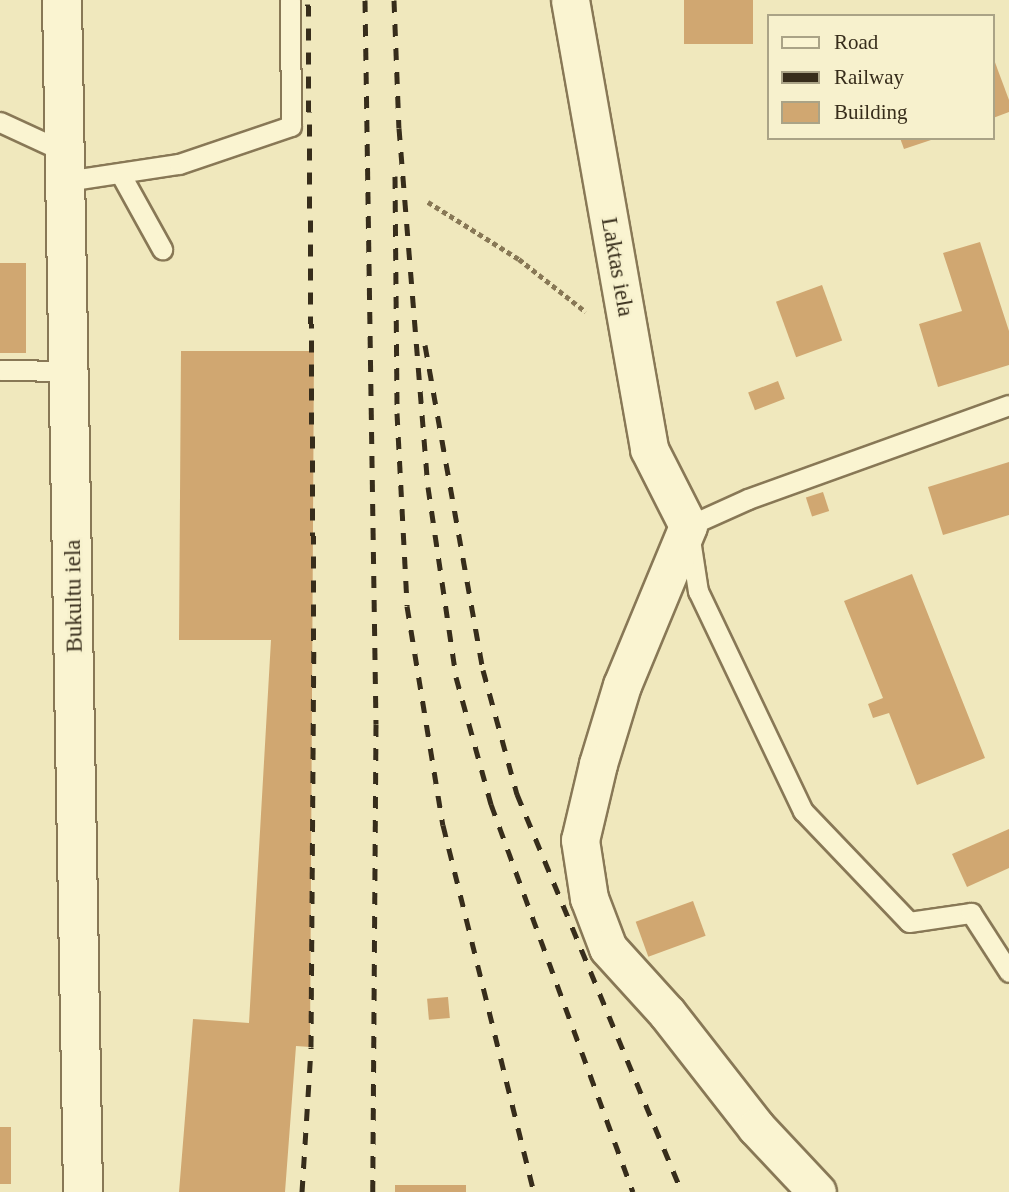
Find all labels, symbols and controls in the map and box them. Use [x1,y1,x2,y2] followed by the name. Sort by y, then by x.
[768,14,995,140] legend
[834,30,878,54] text: Road
[834,65,904,89] text: Railway
[834,100,908,124] text: Building
[595,215,639,319] street label: Laktas iela
[59,539,89,653] street label: Bukultu iela

